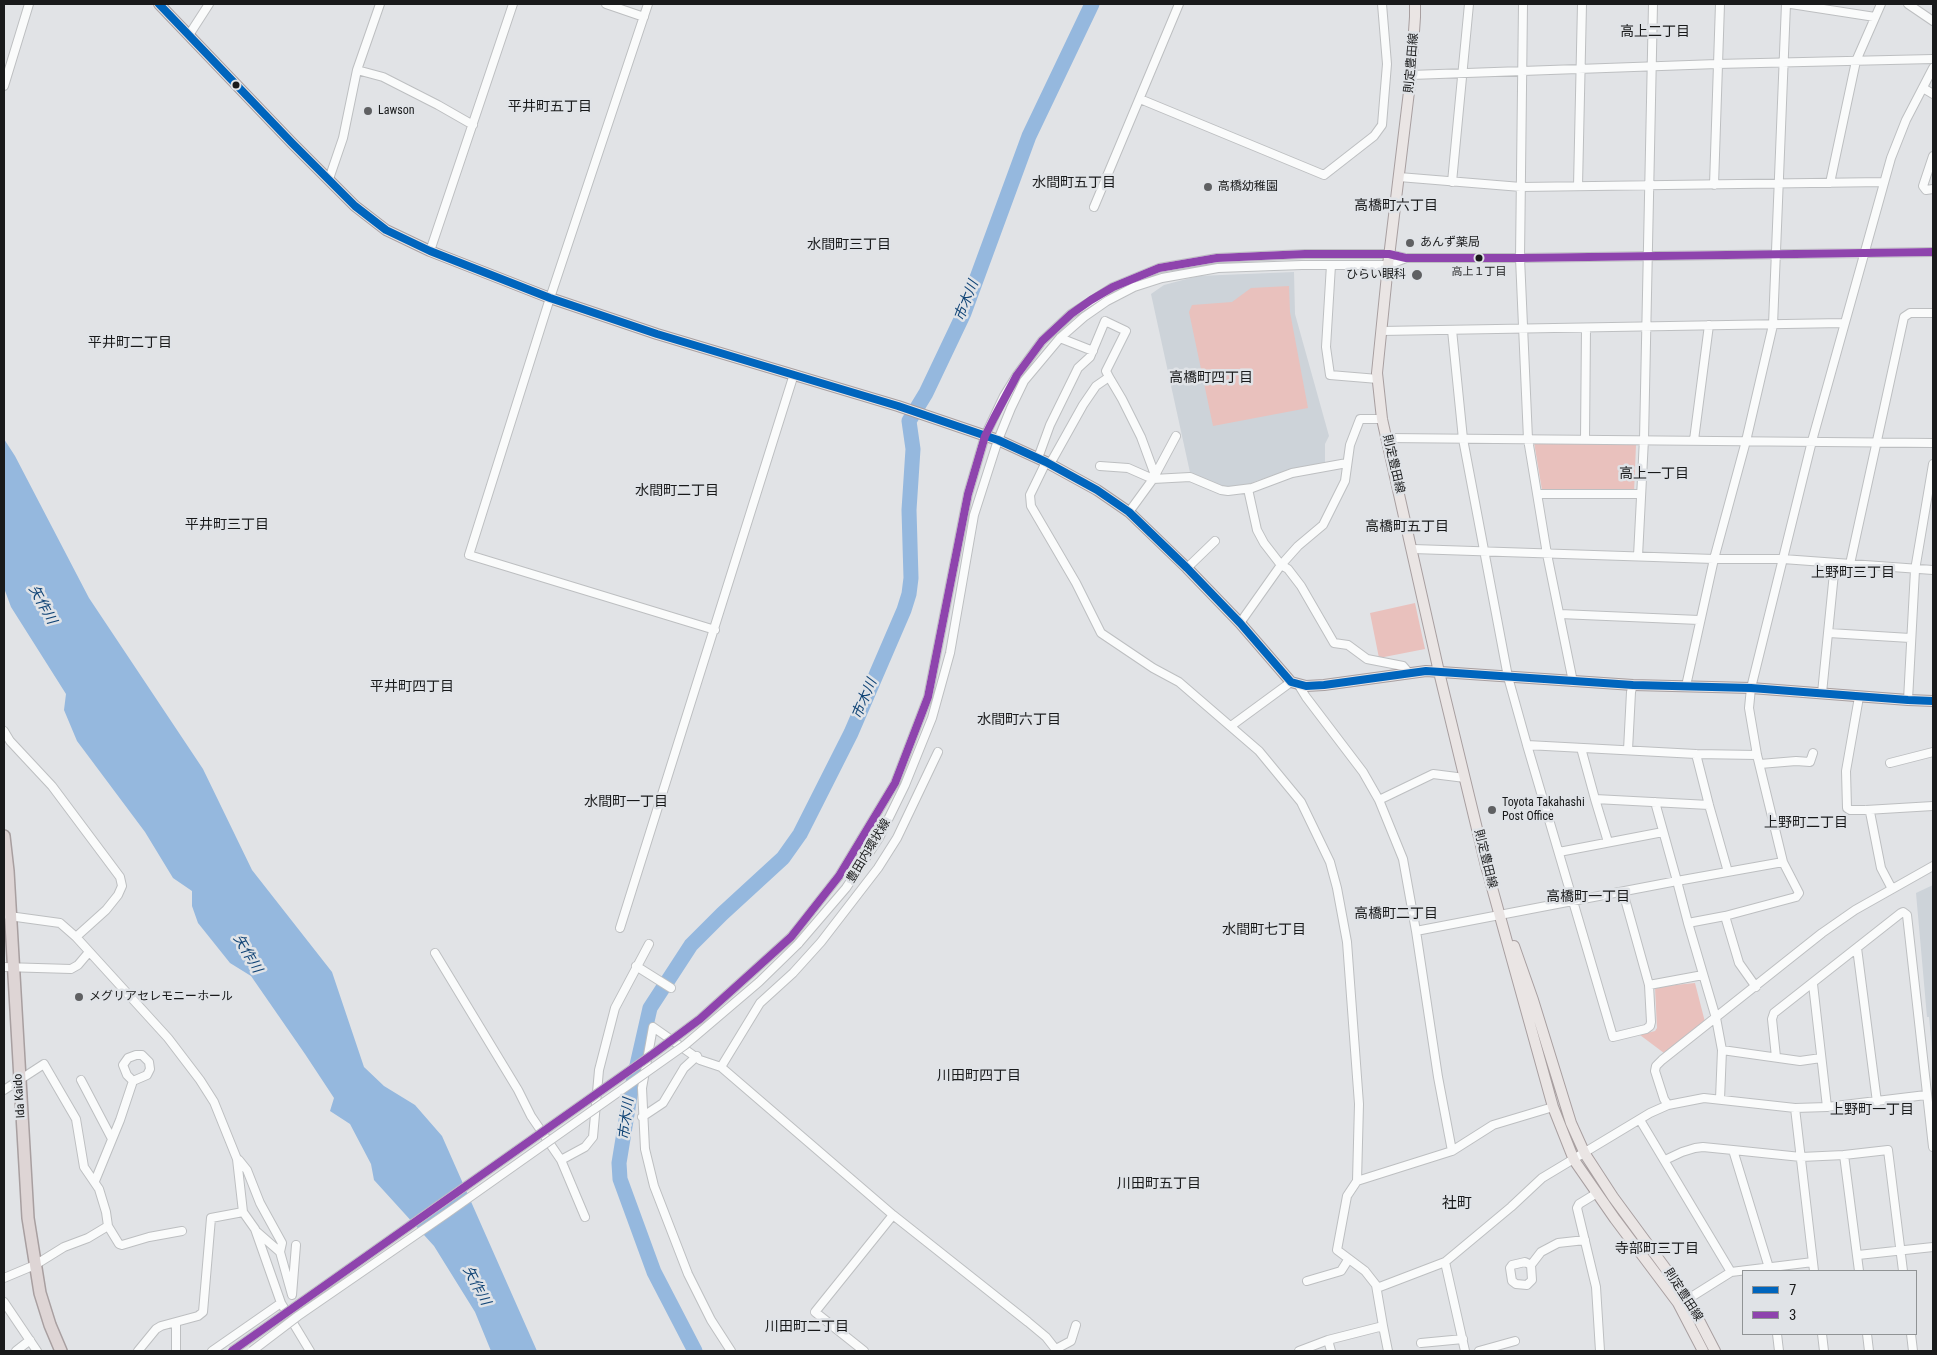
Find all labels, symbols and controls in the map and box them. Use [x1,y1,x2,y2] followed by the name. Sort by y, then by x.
[1620,24,1690,40] district label: 高上二丁目
[1402,32,1422,94] street label: 則定豊田線
[231,80,241,90] unlabelled marker
[508,99,592,115] district label: 平井町五丁目
[378,104,415,118] place label: Lawson
[362,105,374,117] marker: Lawson
[1032,175,1116,191] district label: 水間町五丁目
[1218,180,1278,194] place label: 高橋幼稚園
[1202,181,1214,193] marker: 高橋幼稚園
[1354,198,1438,214] district label: 高橋町六丁目
[1420,236,1480,250] place label: あんず薬局
[807,237,891,253] district label: 水間町三丁目
[1404,237,1416,249] marker: あんず薬局
[1474,253,1484,263] marker: 高上１丁目
[1452,265,1506,279] place label: 高上１丁目
[1346,268,1406,282] place label: ひらい眼科
[1410,268,1424,282] marker: ひらい眼科
[951,278,983,324] water label: 市木川
[88,335,172,351] district label: 平井町二丁目
[1169,370,1253,386] district label: 高橋町四丁目
[1379,433,1407,495] street label: 則定豊田線
[1619,466,1689,482] district label: 高上一丁目
[635,483,719,499] district label: 水間町二丁目
[185,517,269,533] district label: 平井町三丁目
[1365,519,1449,535] district label: 高橋町五丁目
[1811,565,1895,581] district label: 上野町三丁目
[24,583,60,627] water label: 矢作川
[849,676,881,722] water label: 市木川
[370,679,454,695] district label: 平井町四丁目
[977,712,1061,728] district label: 水間町六丁目
[584,794,668,810] district label: 水間町一丁目
[1502,796,1585,824] place label: Toyota Takahashi Post Office
[1486,804,1498,816] marker: Toyota Takahashi Post Office
[1764,815,1848,831] district label: 上野町二丁目
[844,816,894,886] street label: 豊田内環状線
[1471,828,1499,890] street label: 則定豊田線
[1546,889,1630,905] district label: 高橋町一丁目
[1354,906,1438,922] district label: 高橋町二丁目
[1222,922,1306,938] district label: 水間町七丁目
[229,932,265,976] water label: 矢作川
[89,990,233,1004] place label: メグリアセレモニーホール
[73,991,85,1003] marker: メグリアセレモニーホール
[937,1068,1021,1084] district label: 川田町四丁目
[11,1073,29,1119] street label: Ida Kaido
[616,1097,638,1141] water label: 市木川
[1830,1102,1914,1118] district label: 上野町一丁目
[1117,1176,1201,1192] district label: 川田町五丁目
[1442,1195,1472,1213] district label: 社町
[1615,1241,1699,1257] district label: 寺部町三丁目
[459,1264,493,1308] water label: 矢作川
[1661,1266,1705,1324] street label: 則定豊田線
[1742,1270,1917,1335] legend
[1789,1281,1796,1299] text: 7
[1789,1306,1796,1324] text: 3
[765,1319,849,1335] district label: 川田町二丁目

